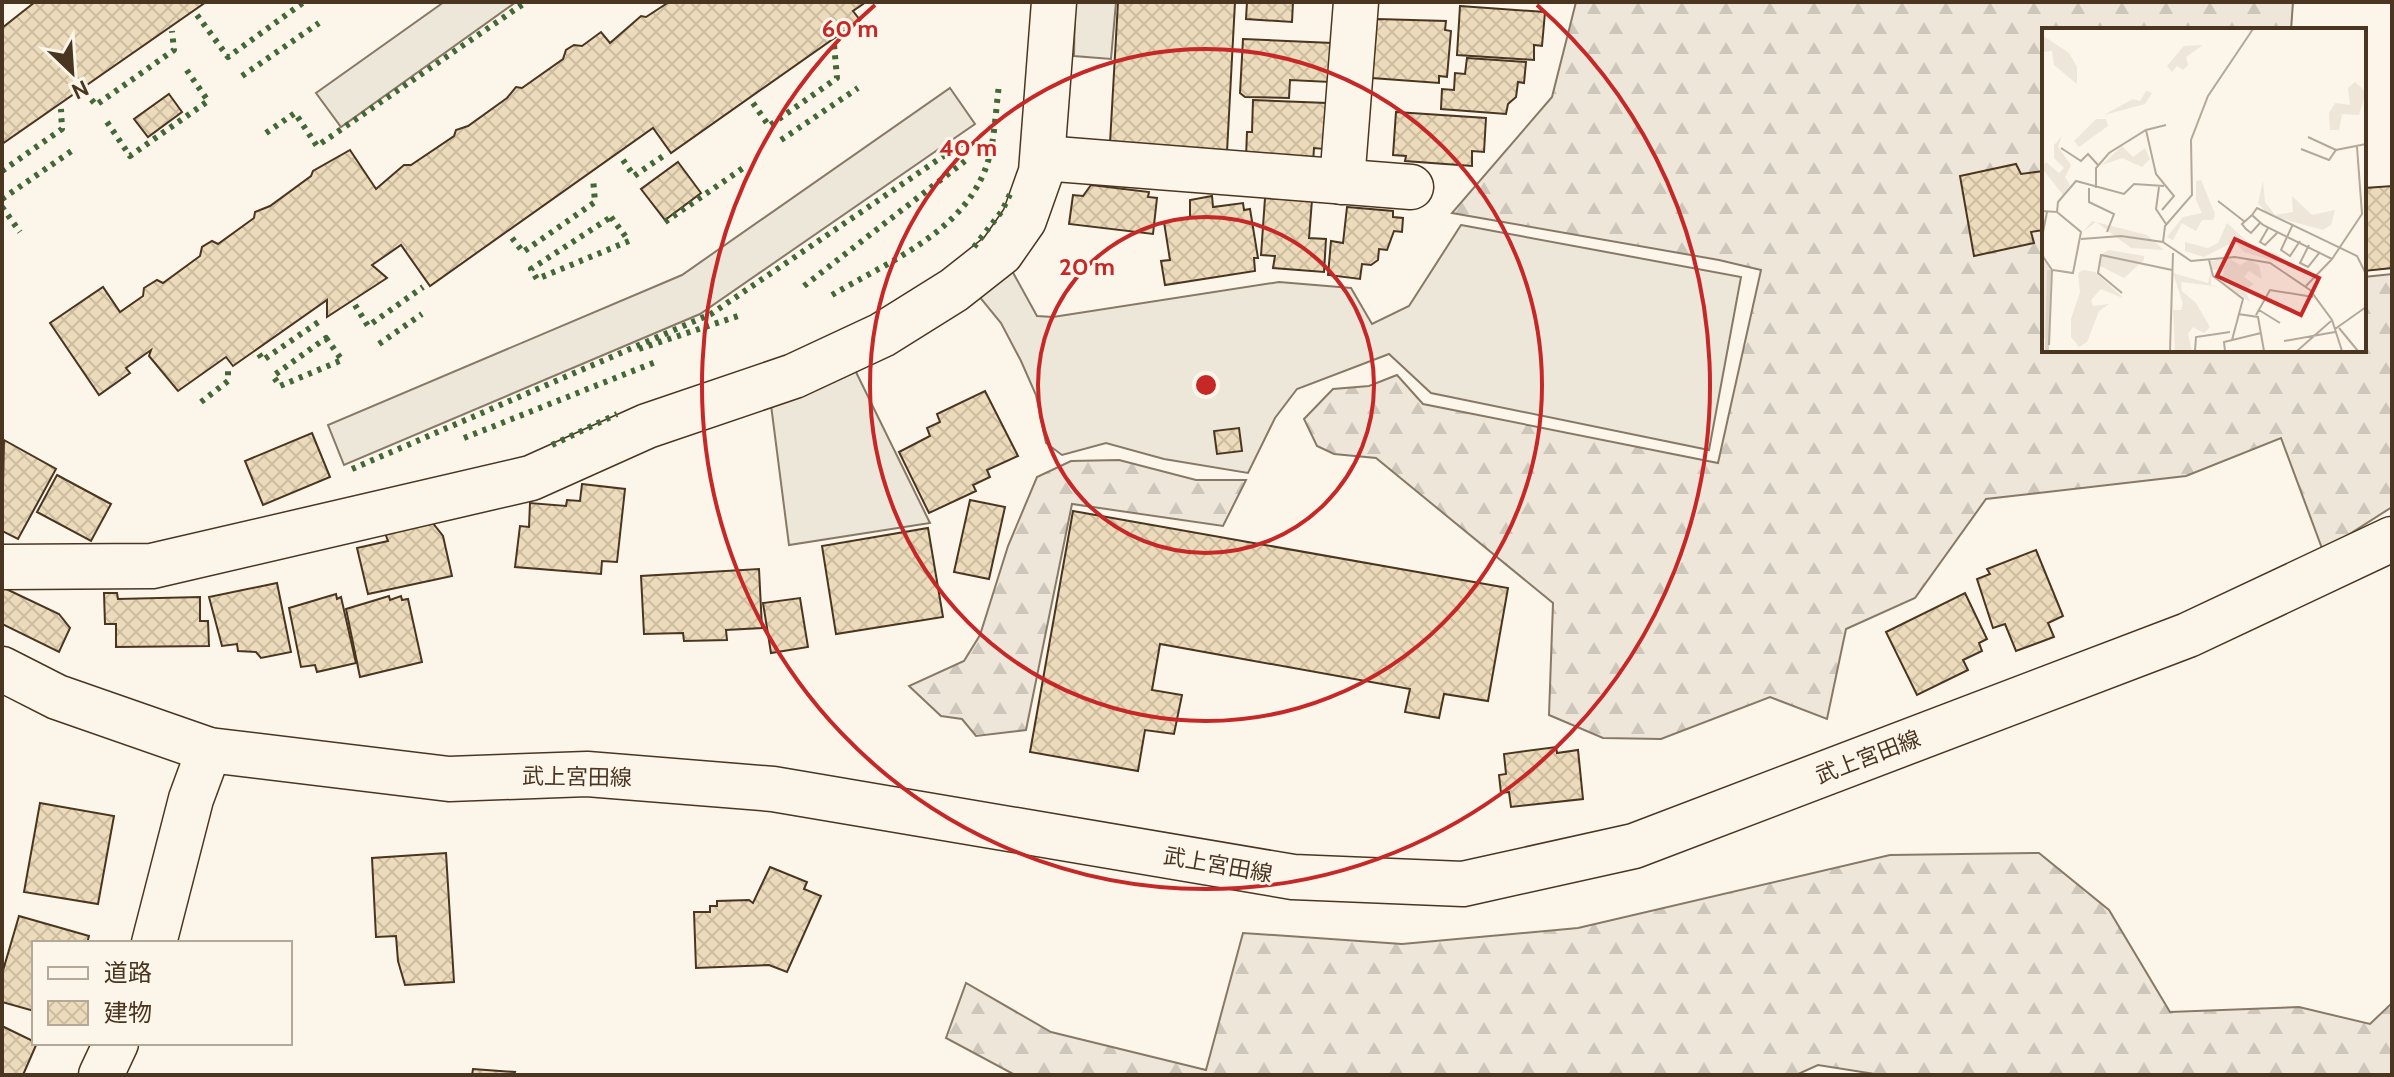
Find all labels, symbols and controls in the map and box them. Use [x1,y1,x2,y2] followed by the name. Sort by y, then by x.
[822,14,878,43] text: 60 m
[2042,28,2366,352] inset map
[32,32,112,112] north arrow
[67,74,93,105] text: N
[939,133,997,162] text: 40 m
[1059,252,1115,281] text: 20 m
[1192,371,1220,399] centre of rings
[1812,725,1924,789] street label: 武上宮田線
[522,763,632,791] street label: 武上宮田線
[1161,842,1275,888] street label: 武上宮田線
[32,941,292,1045] legend
[104,958,152,987] text: 道路
[104,998,152,1027] text: 建物

